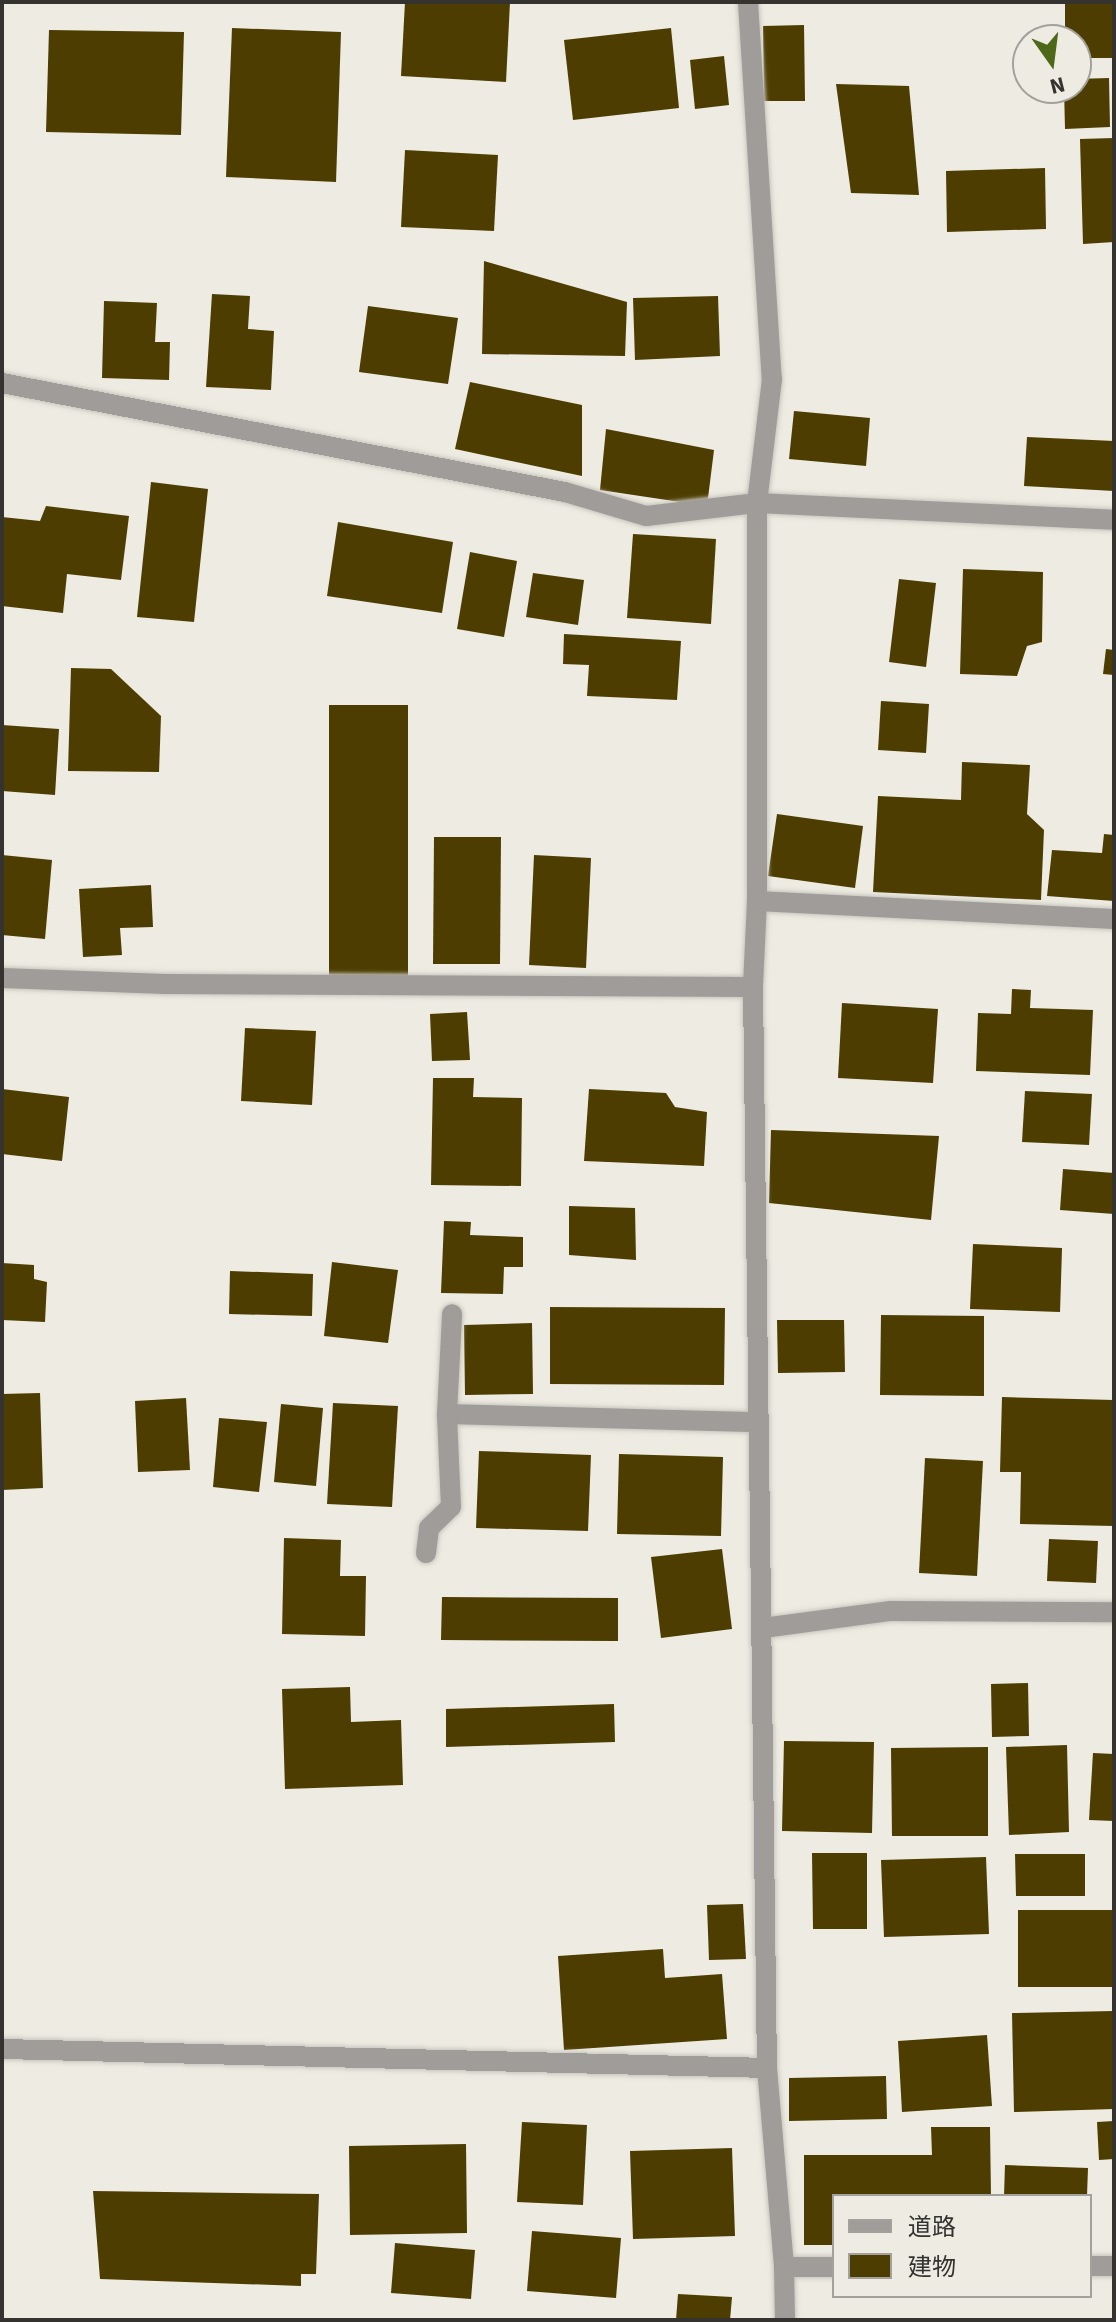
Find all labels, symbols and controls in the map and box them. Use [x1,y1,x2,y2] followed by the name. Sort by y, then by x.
[1012,24,1092,104] north arrow
[1046,68,1068,103] text: N
[832,2194,1092,2298] legend
[908,2210,956,2245] text: 道路
[908,2250,956,2285] text: 建物

